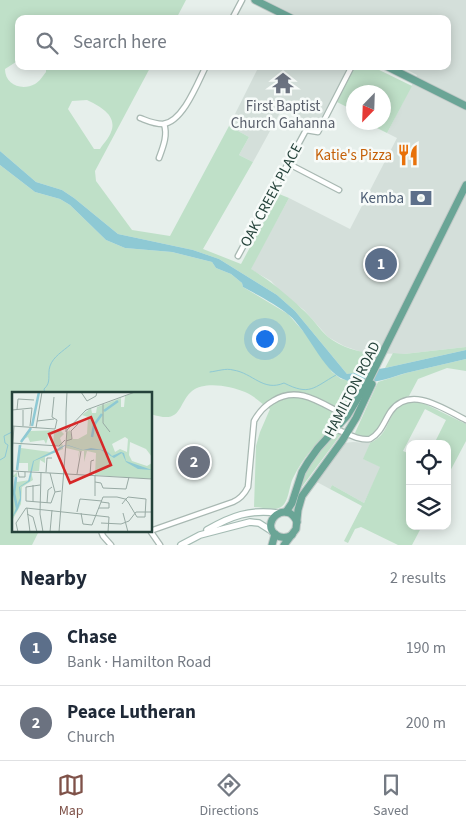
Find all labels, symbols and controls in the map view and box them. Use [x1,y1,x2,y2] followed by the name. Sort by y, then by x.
[15,15,451,70] search box
[33,29,61,57] icon: search
[73,29,167,56] text: Search here
[270,70,296,96] temple icon: First Baptist Church Gahanna
[346,85,391,130] north arrow
[231,96,335,134] place label: First Baptist Church Gahanna
[235,140,308,251] street label: OAK CREEK PLACE
[395,142,421,168] restaurant icon: Katie's Pizza
[315,145,392,166] place label: Katie's Pizza
[408,185,434,211] bank icon: Kemba
[360,188,404,209] place label: Kemba
[365,245,397,283] pin: 1
[252,326,278,352] your location
[319,338,385,440] street label: HAMILTON ROAD
[12,392,152,532] inset map
[406,440,451,530] map controls
[406,440,451,485] button: locate
[178,443,210,481] pin: 2
[406,485,451,530] button: layers
[20,563,87,593] text: Nearby
[390,567,446,589] text: 2 results
[67,624,117,651] text: Chase
[32,637,40,659] text: 1
[406,637,446,659] text: 190 m
[67,651,211,673] text: Bank · Hamilton Road
[67,699,196,726] text: Peace Lutheran
[32,712,40,734] text: 2
[406,712,446,734] text: 200 m
[67,726,115,748] text: Church
[57,771,85,821] tab: Map
[199,771,259,821] tab: Directions
[373,771,409,821] tab: Saved

